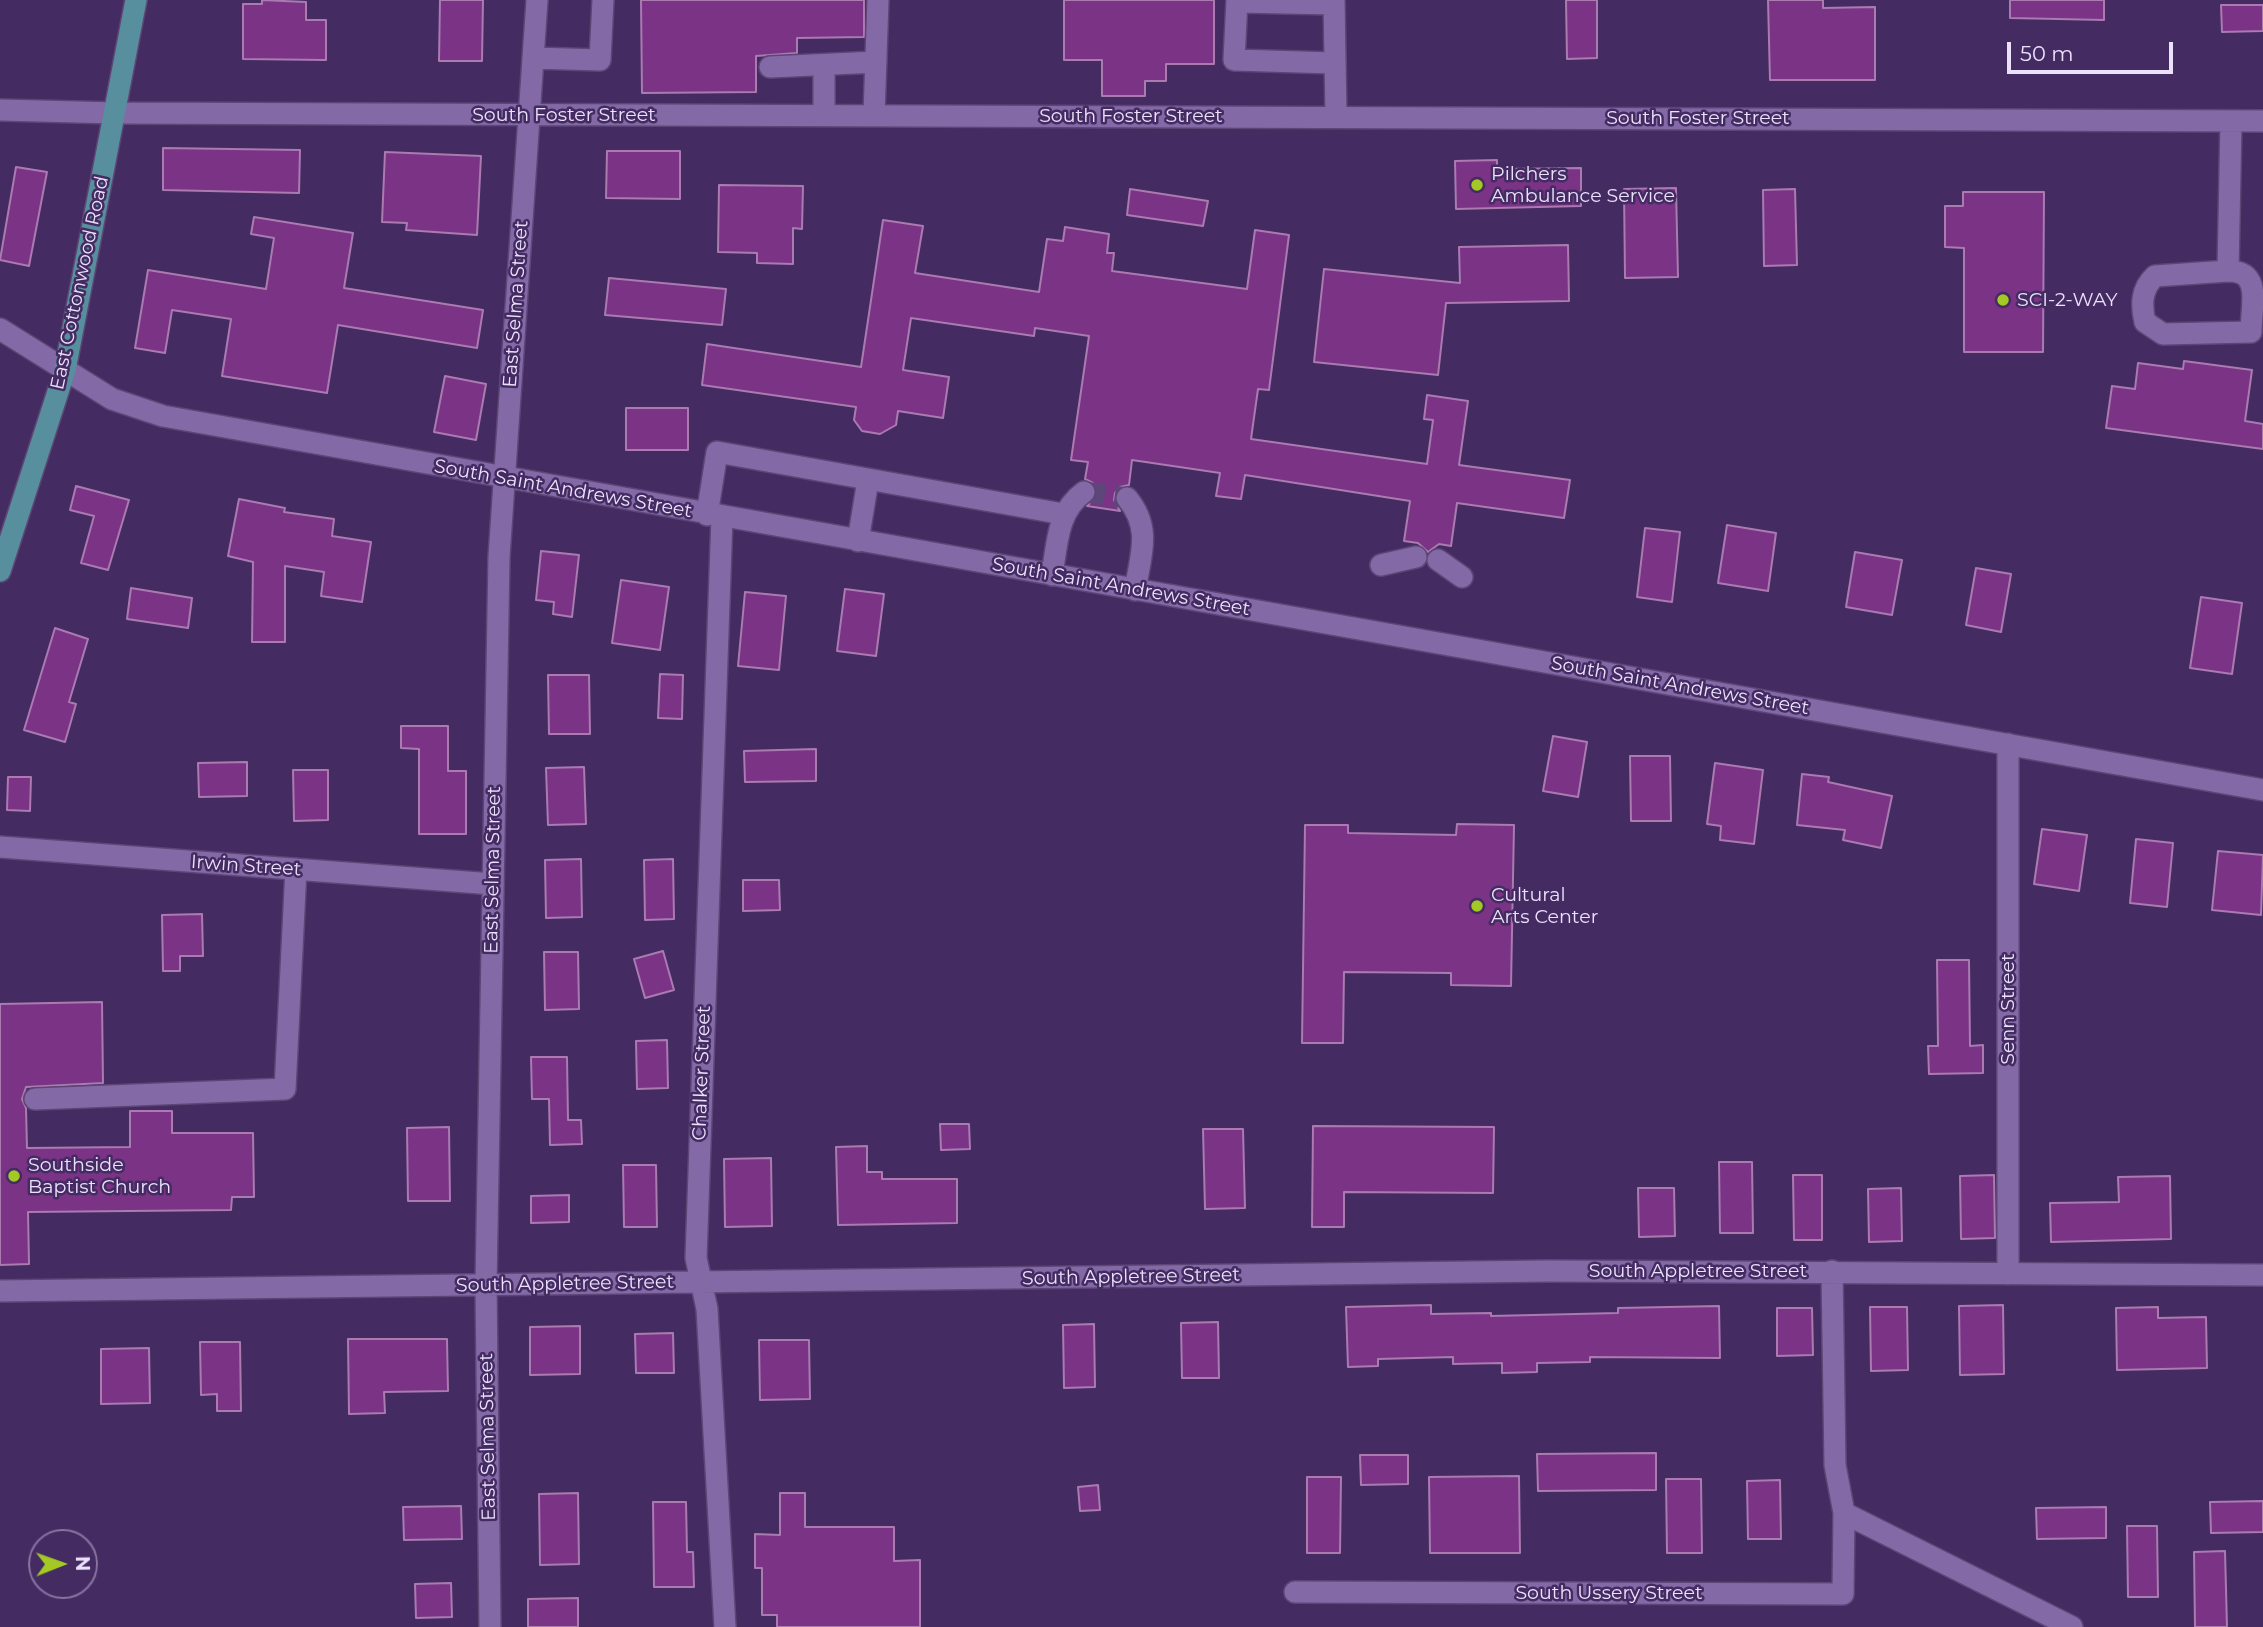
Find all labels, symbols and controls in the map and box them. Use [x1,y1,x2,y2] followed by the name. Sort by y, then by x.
[2011,28,2177,72] scale bar
[2020,41,2074,66] text: 50 m
[472,104,656,126] street label: South Foster Street
[1039,105,1223,127] street label: South Foster Street
[1606,107,1790,129] street label: South Foster Street
[1491,163,1675,207] place label: Pilchers Ambulance Service
[46,174,114,392] street label: East Cottonwood Road
[1469,177,1485,193] marker: Pilchers Ambulance Service
[499,220,533,388] street label: East Selma Street
[2017,289,2118,311] place label: SCI-2-WAY
[1995,292,2011,308] marker: SCI-2-WAY
[432,455,694,523] street label: South Saint Andrews Street
[990,553,1252,621] street label: South Saint Andrews Street
[1549,652,1811,720] street label: South Saint Andrews Street
[480,786,506,954] street label: East Selma Street
[190,851,302,881] street label: Irwin Street
[1491,884,1598,928] place label: Cultural Arts Center
[1469,898,1485,914] marker: Cultural Arts Center
[1997,953,2019,1065] street label: Senn Street
[688,1005,716,1141] street label: Chalker Street
[28,1154,171,1198] place label: Southside Baptist Church
[6,1168,22,1184] marker: Southside Baptist Church
[1589,1260,1807,1282] street label: South Appletree Street
[1022,1264,1240,1290] street label: South Appletree Street
[456,1271,674,1297] street label: South Appletree Street
[475,1353,501,1521] street label: East Selma Street
[28,1529,98,1599] north arrow
[71,1556,94,1572] text: N
[1515,1582,1703,1604] street label: South Ussery Street

